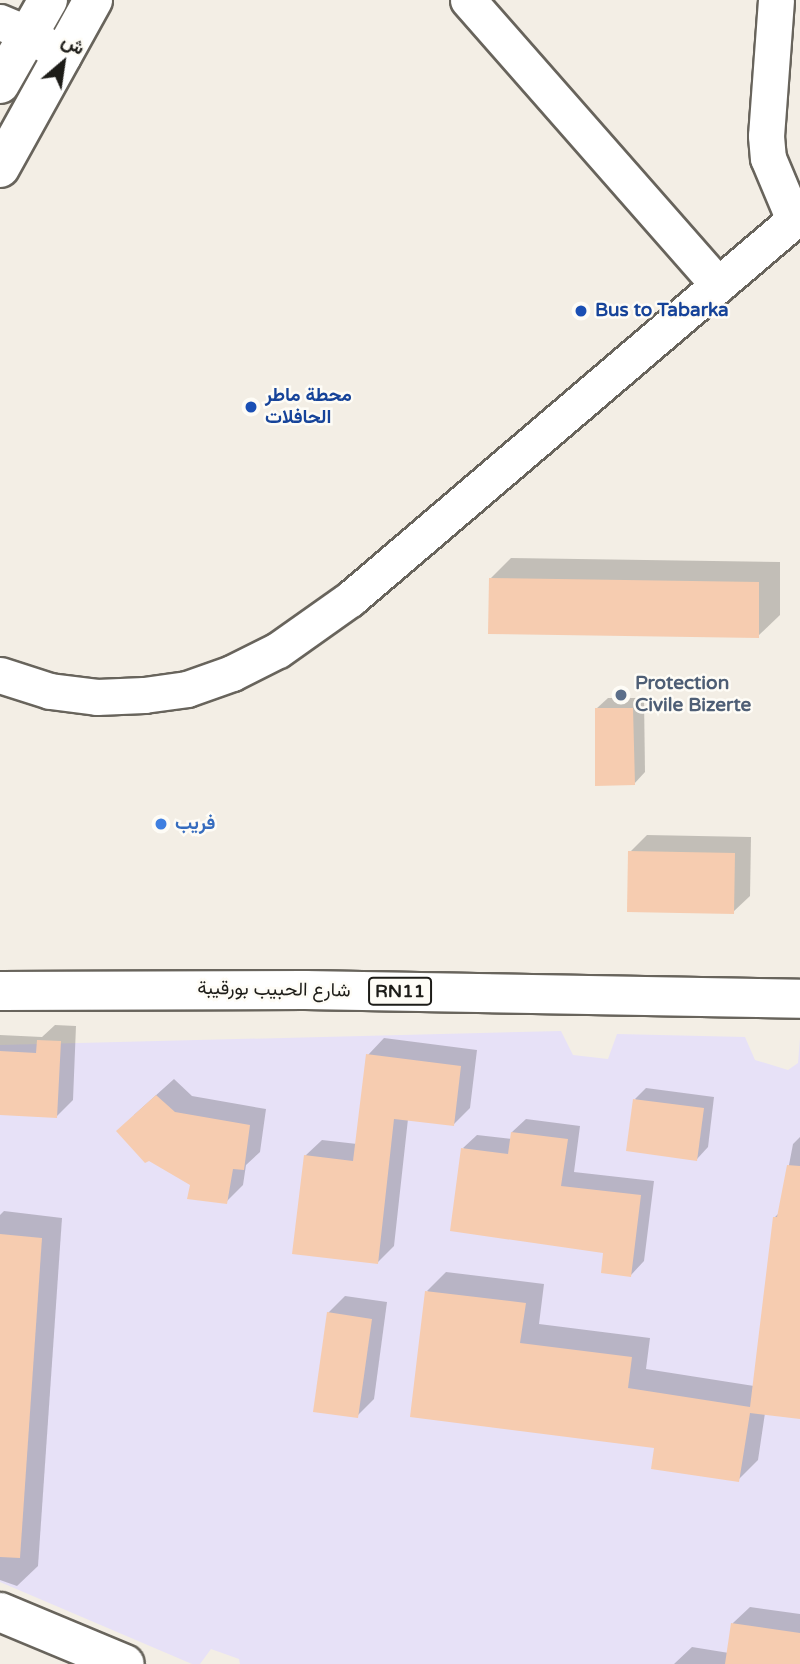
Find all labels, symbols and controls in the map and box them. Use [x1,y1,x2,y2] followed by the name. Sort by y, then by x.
[28,28,98,98] north arrow
[58,29,89,60] text: ش
[595,300,729,322] place label: Bus to Tabarka
[573,303,589,319] marker: Bus to Tabarka
[265,385,352,429] place label: محطة ماطر الحافلات
[243,399,259,415] marker: محطة ماطر الحافلات
[635,673,751,717] place label: Protection Civile Bizerte
[613,687,629,703] marker: Protection Civile Bizerte
[175,813,215,835] place label: فريب
[153,816,169,832] marker: فريب
[367,976,433,1006] road number: RN11
[197,977,351,1003] street label: شارع الحبيب بورقيبة

